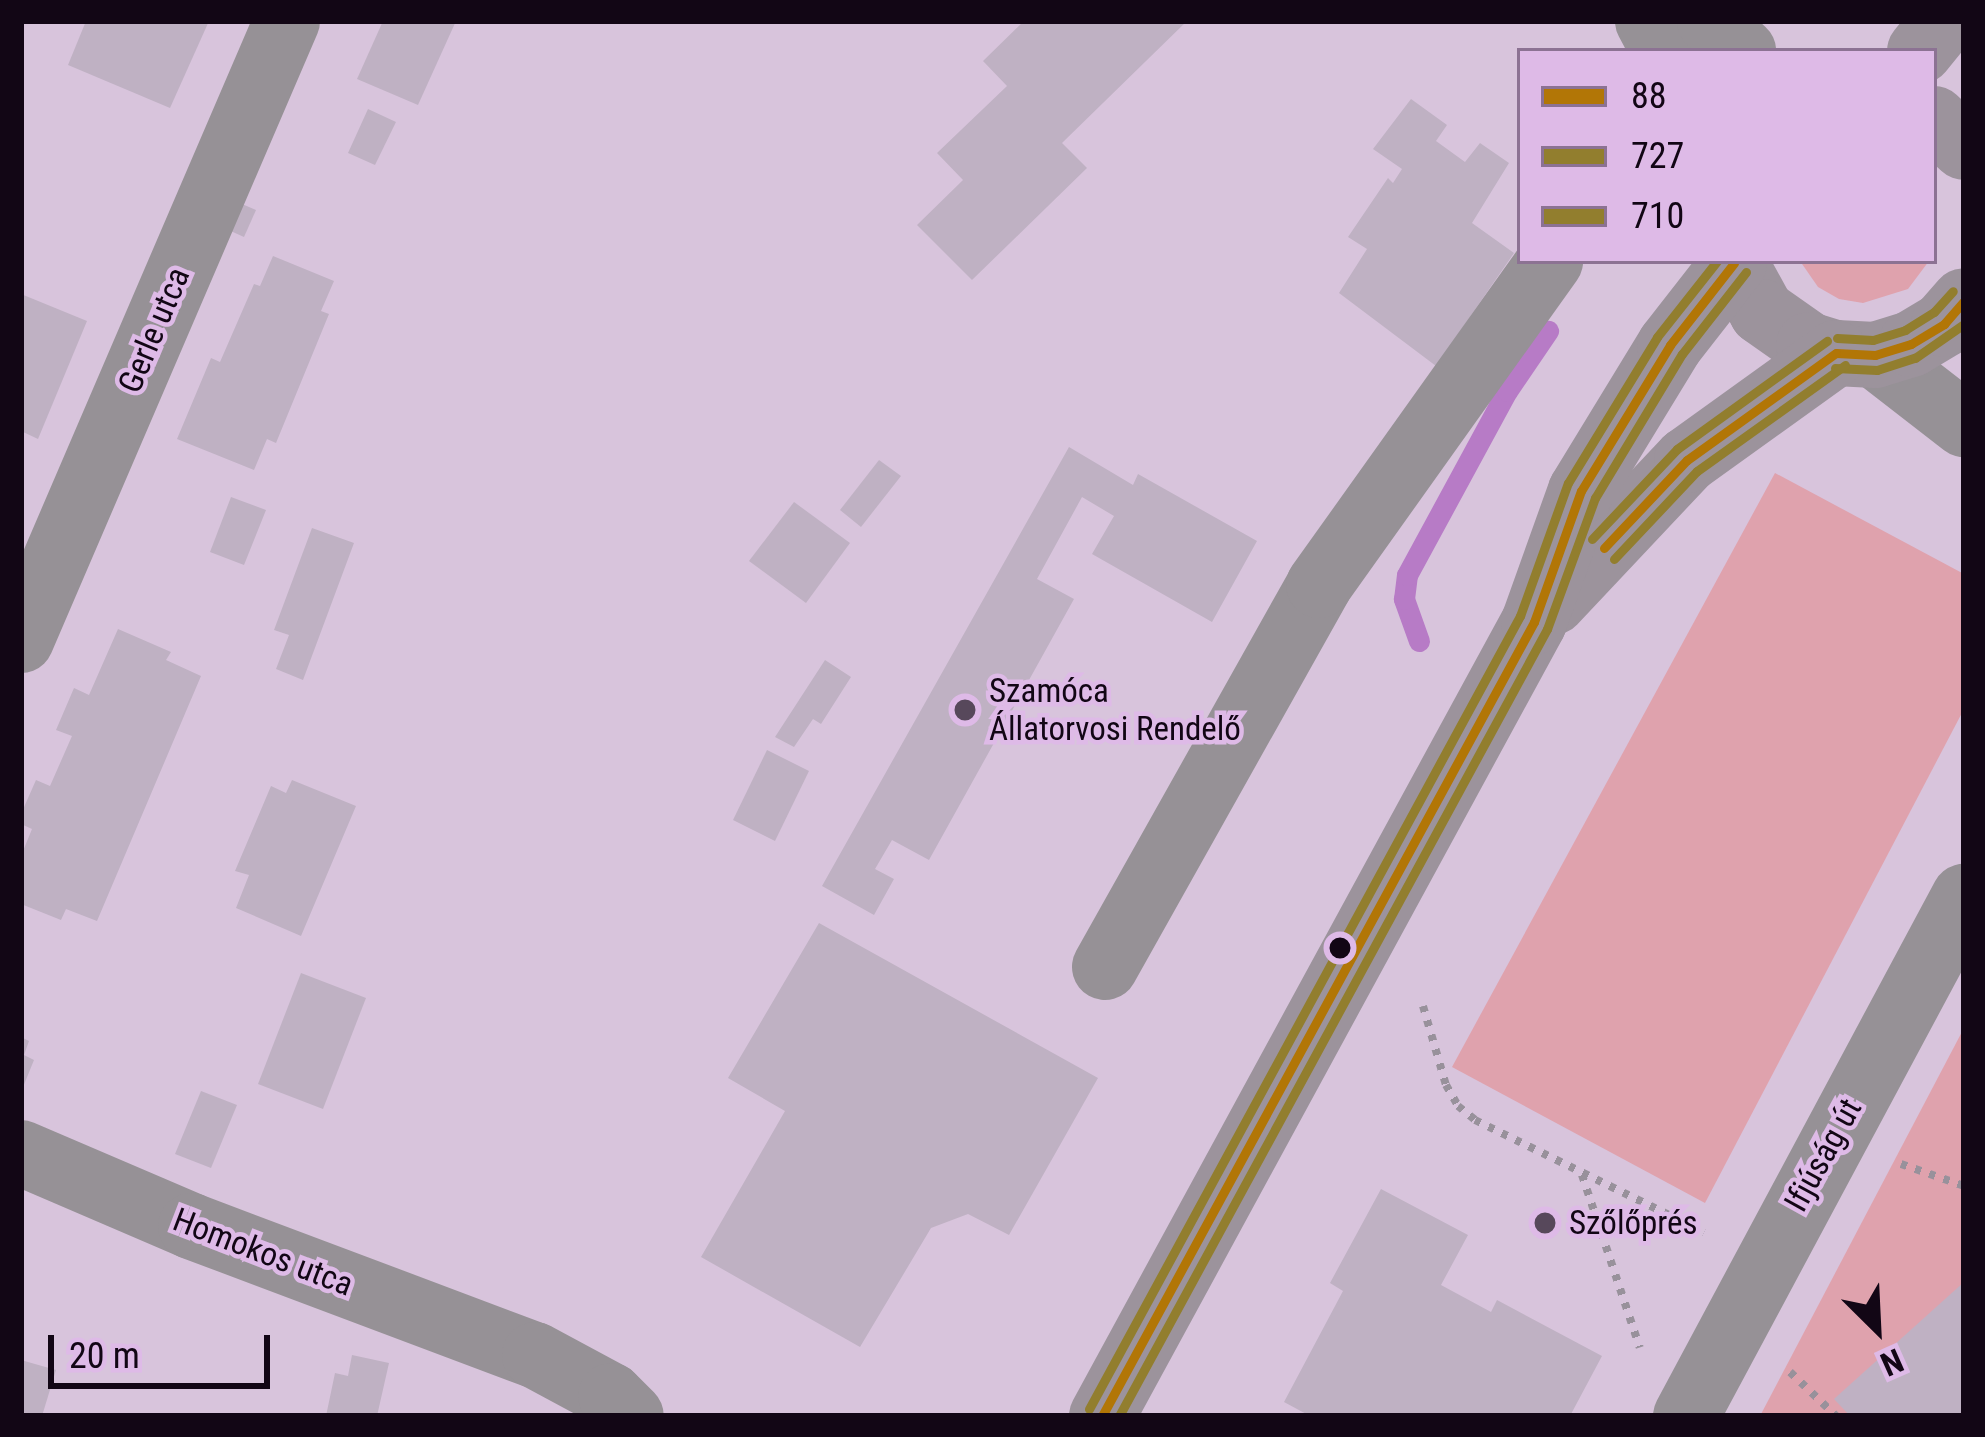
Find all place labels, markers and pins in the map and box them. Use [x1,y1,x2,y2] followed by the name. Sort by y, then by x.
[989,671,1241,749] place label: Szamóca Állatorvosi Rendelő
[952,697,978,723] marker: Szamóca Állatorvosi Rendelő
[1329,937,1351,959] unlabelled marker
[1569,1203,1698,1243] place label: Szőlőprés
[1532,1210,1558,1236] marker: Szőlőprés

